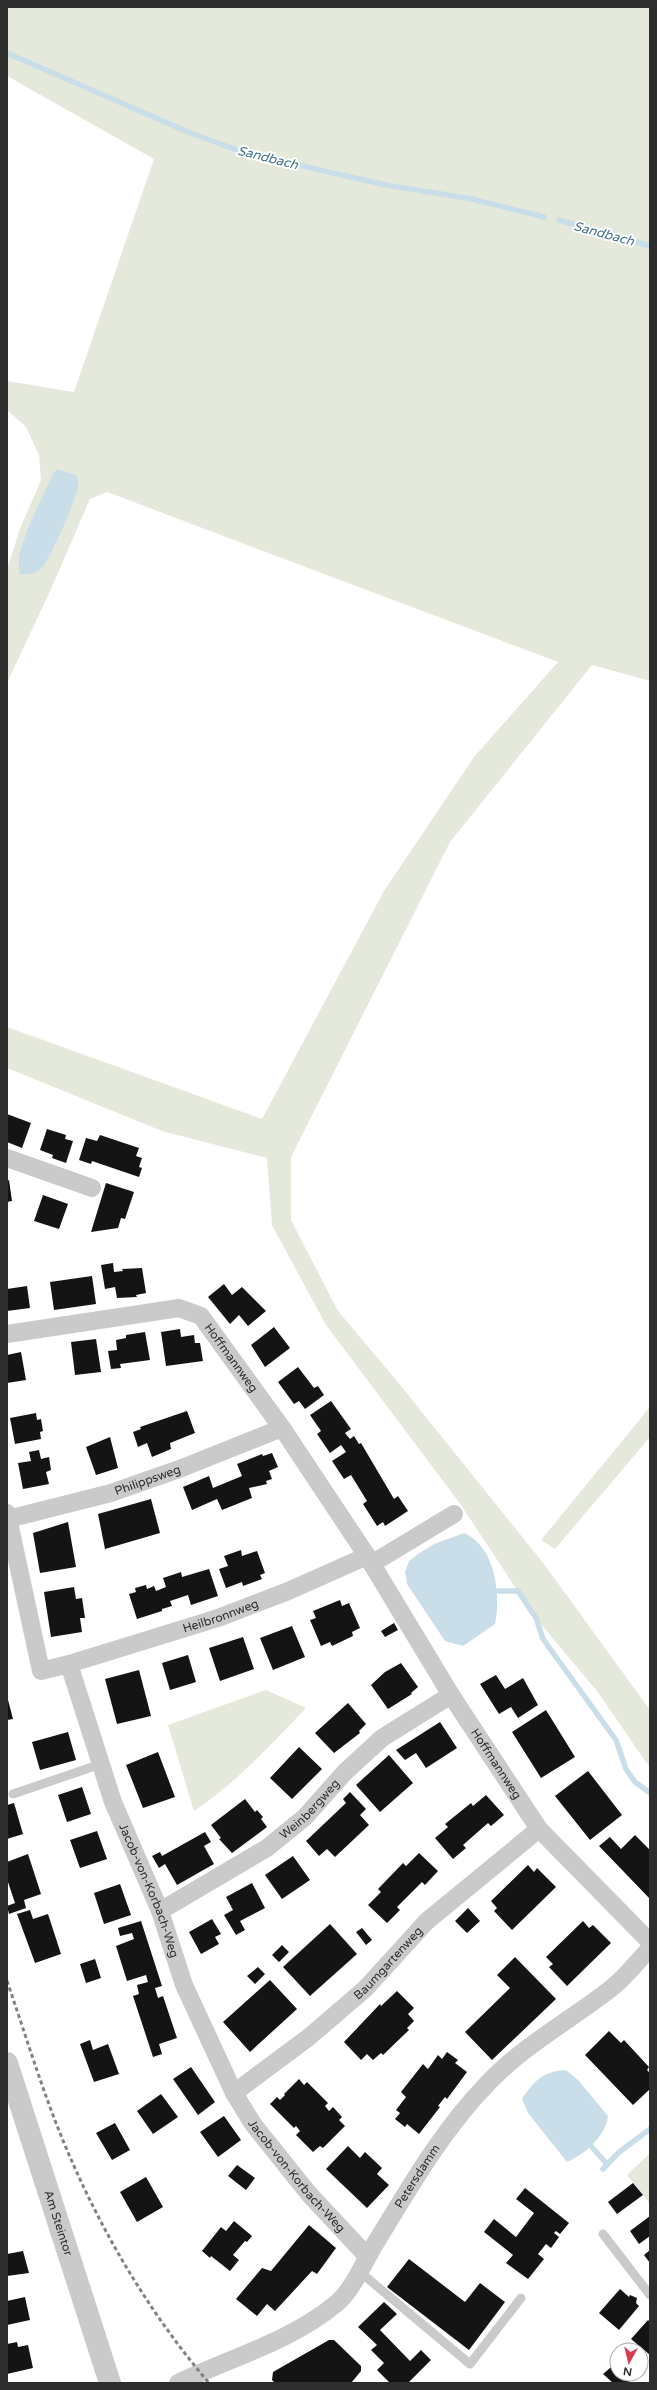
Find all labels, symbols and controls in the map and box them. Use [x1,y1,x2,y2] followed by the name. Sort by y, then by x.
[236,143,301,173] water label: Sandbach
[572,218,637,250] water label: Sandbach
[202,1321,261,1395] street label: Hoffmannweg
[113,1462,182,1498] street label: Philippsweg
[181,1596,260,1635] street label: Heilbronnweg
[468,1726,524,1802] street label: Hoffmannweg
[277,1776,342,1842] street label: Weinbergweg
[116,1821,182,1959] street label: Jacob-von-Korbach-Weg
[351,1924,425,2003] street label: Baumgartenweg
[245,2117,348,2235] street label: Jacob-von-Korbach-Weg
[392,2142,443,2211] street label: Petersdamm
[41,2188,76,2258] street label: Am Steintor
[609,2342,649,2382] north arrow
[622,2364,633,2378] text: N

